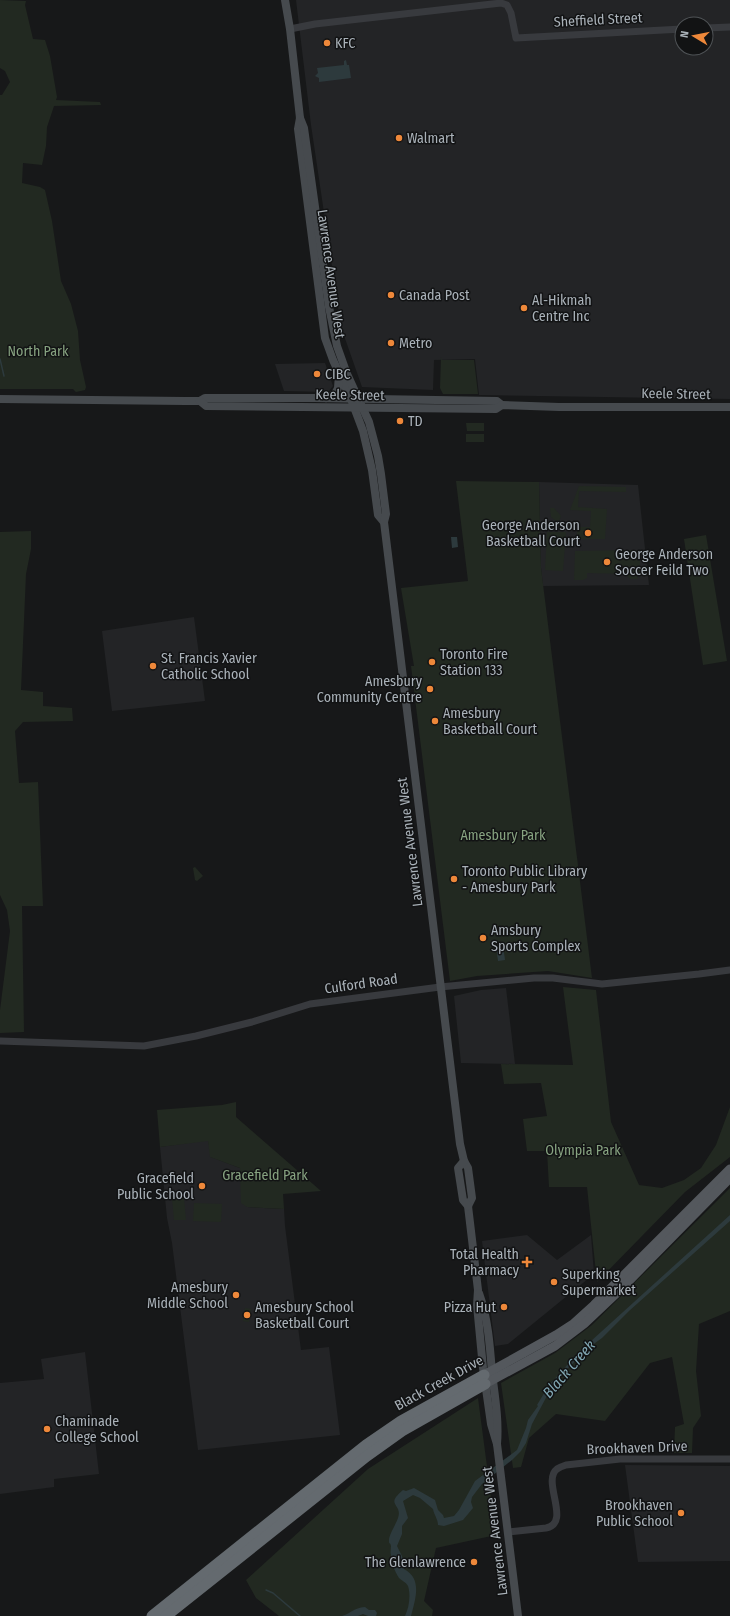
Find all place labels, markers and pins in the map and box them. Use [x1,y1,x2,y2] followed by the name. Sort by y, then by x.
[335,35,355,52] place label: KFC
[322,38,332,48] marker: KFC
[407,130,455,147] place label: Walmart
[394,133,404,143] marker: Walmart
[399,287,470,304] place label: Canada Post
[386,290,396,300] marker: Canada Post
[532,292,592,325] place label: Al-Hikmah Centre Inc
[519,303,529,313] marker: Al-Hikmah Centre Inc
[399,335,432,352] place label: Metro
[386,338,396,348] marker: Metro
[325,366,351,383] place label: CIBC
[312,369,322,379] marker: CIBC
[408,413,423,430] place label: TD
[395,416,405,426] marker: TD
[482,517,580,550] place label: George Anderson Basketball Court
[583,528,593,538] marker: George Anderson Basketball Court
[615,546,713,579] place label: George Anderson Soccer Feild Two
[602,557,612,567] marker: George Anderson Soccer Feild Two
[440,646,508,679] place label: Toronto Fire Station 133
[161,650,257,683] place label: St. Francis Xavier Catholic School
[427,657,437,667] marker: Toronto Fire Station 133
[148,661,158,671] marker: St. Francis Xavier Catholic School
[317,673,423,706] place label: Amesbury Community Centre
[425,684,435,694] marker: Amesbury Community Centre
[443,705,537,738] place label: Amesbury Basketball Court
[430,716,440,726] marker: Amesbury Basketball Court
[462,863,588,896] place label: Toronto Public Library - Amesbury Park
[449,874,459,884] marker: Toronto Public Library - Amesbury Park
[491,922,581,955] place label: Amsbury Sports Complex
[478,933,488,943] marker: Amsbury Sports Complex
[117,1170,194,1203] place label: Gracefield Public School
[197,1181,207,1191] marker: Gracefield Public School
[450,1246,520,1279] place label: Total Health Pharmacy
[522,1257,532,1267] marker: Total Health Pharmacy
[562,1266,636,1299] place label: Superking Supermarket
[549,1277,559,1287] marker: Superking Supermarket
[147,1279,229,1312] place label: Amesbury Middle School
[231,1290,241,1300] marker: Amesbury Middle School
[255,1299,354,1332] place label: Amesbury School Basketball Court
[444,1299,496,1316] place label: Pizza Hut
[499,1302,509,1312] marker: Pizza Hut
[242,1310,252,1320] marker: Amesbury School Basketball Court
[55,1413,139,1446] place label: Chaminade College School
[42,1424,52,1434] marker: Chaminade College School
[596,1497,673,1530] place label: Brookhaven Public School
[676,1508,686,1518] marker: Brookhaven Public School
[365,1554,466,1571] place label: The Glenlawrence
[469,1557,479,1567] marker: The Glenlawrence

